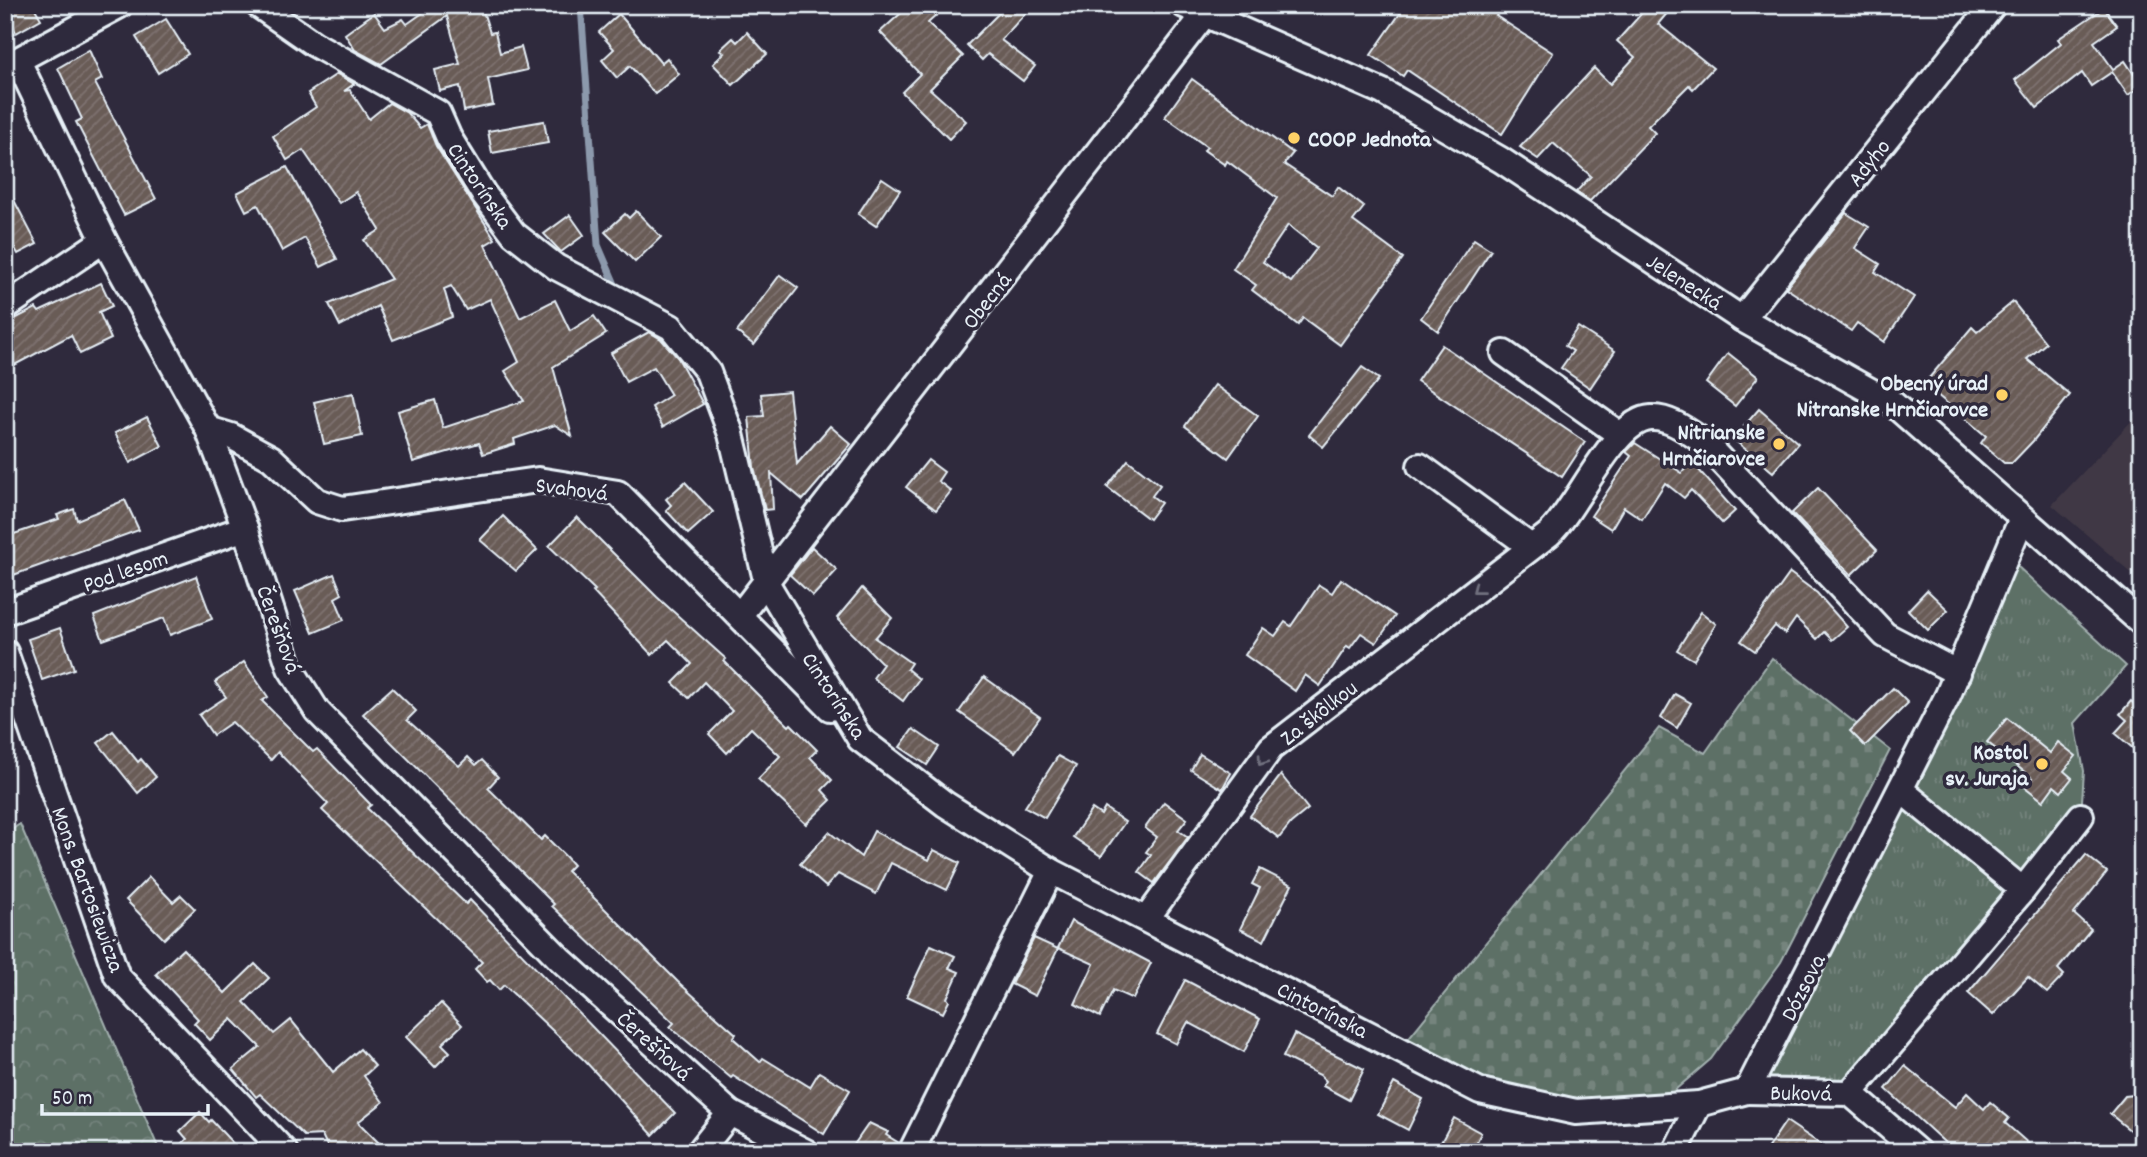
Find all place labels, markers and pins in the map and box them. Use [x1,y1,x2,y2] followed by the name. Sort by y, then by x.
[1308,125,1432,158] place label: COOP Jednota
[1286,130,1302,146] marker: COOP Jednota
[1797,369,1988,428] place label: Obecný úrad Nitranske Hrnčiarovce
[1994,387,2010,403] marker: Obecný úrad Nitranske Hrnčiarovce
[1662,418,1765,477] place label: Nitrianske Hrnčiarovce
[1771,436,1787,452] marker: Nitrianske Hrnčiarovce
[1945,738,2029,797] place label: Kostol sv. Juraja
[2034,756,2050,772] marker: Kostol sv. Juraja

